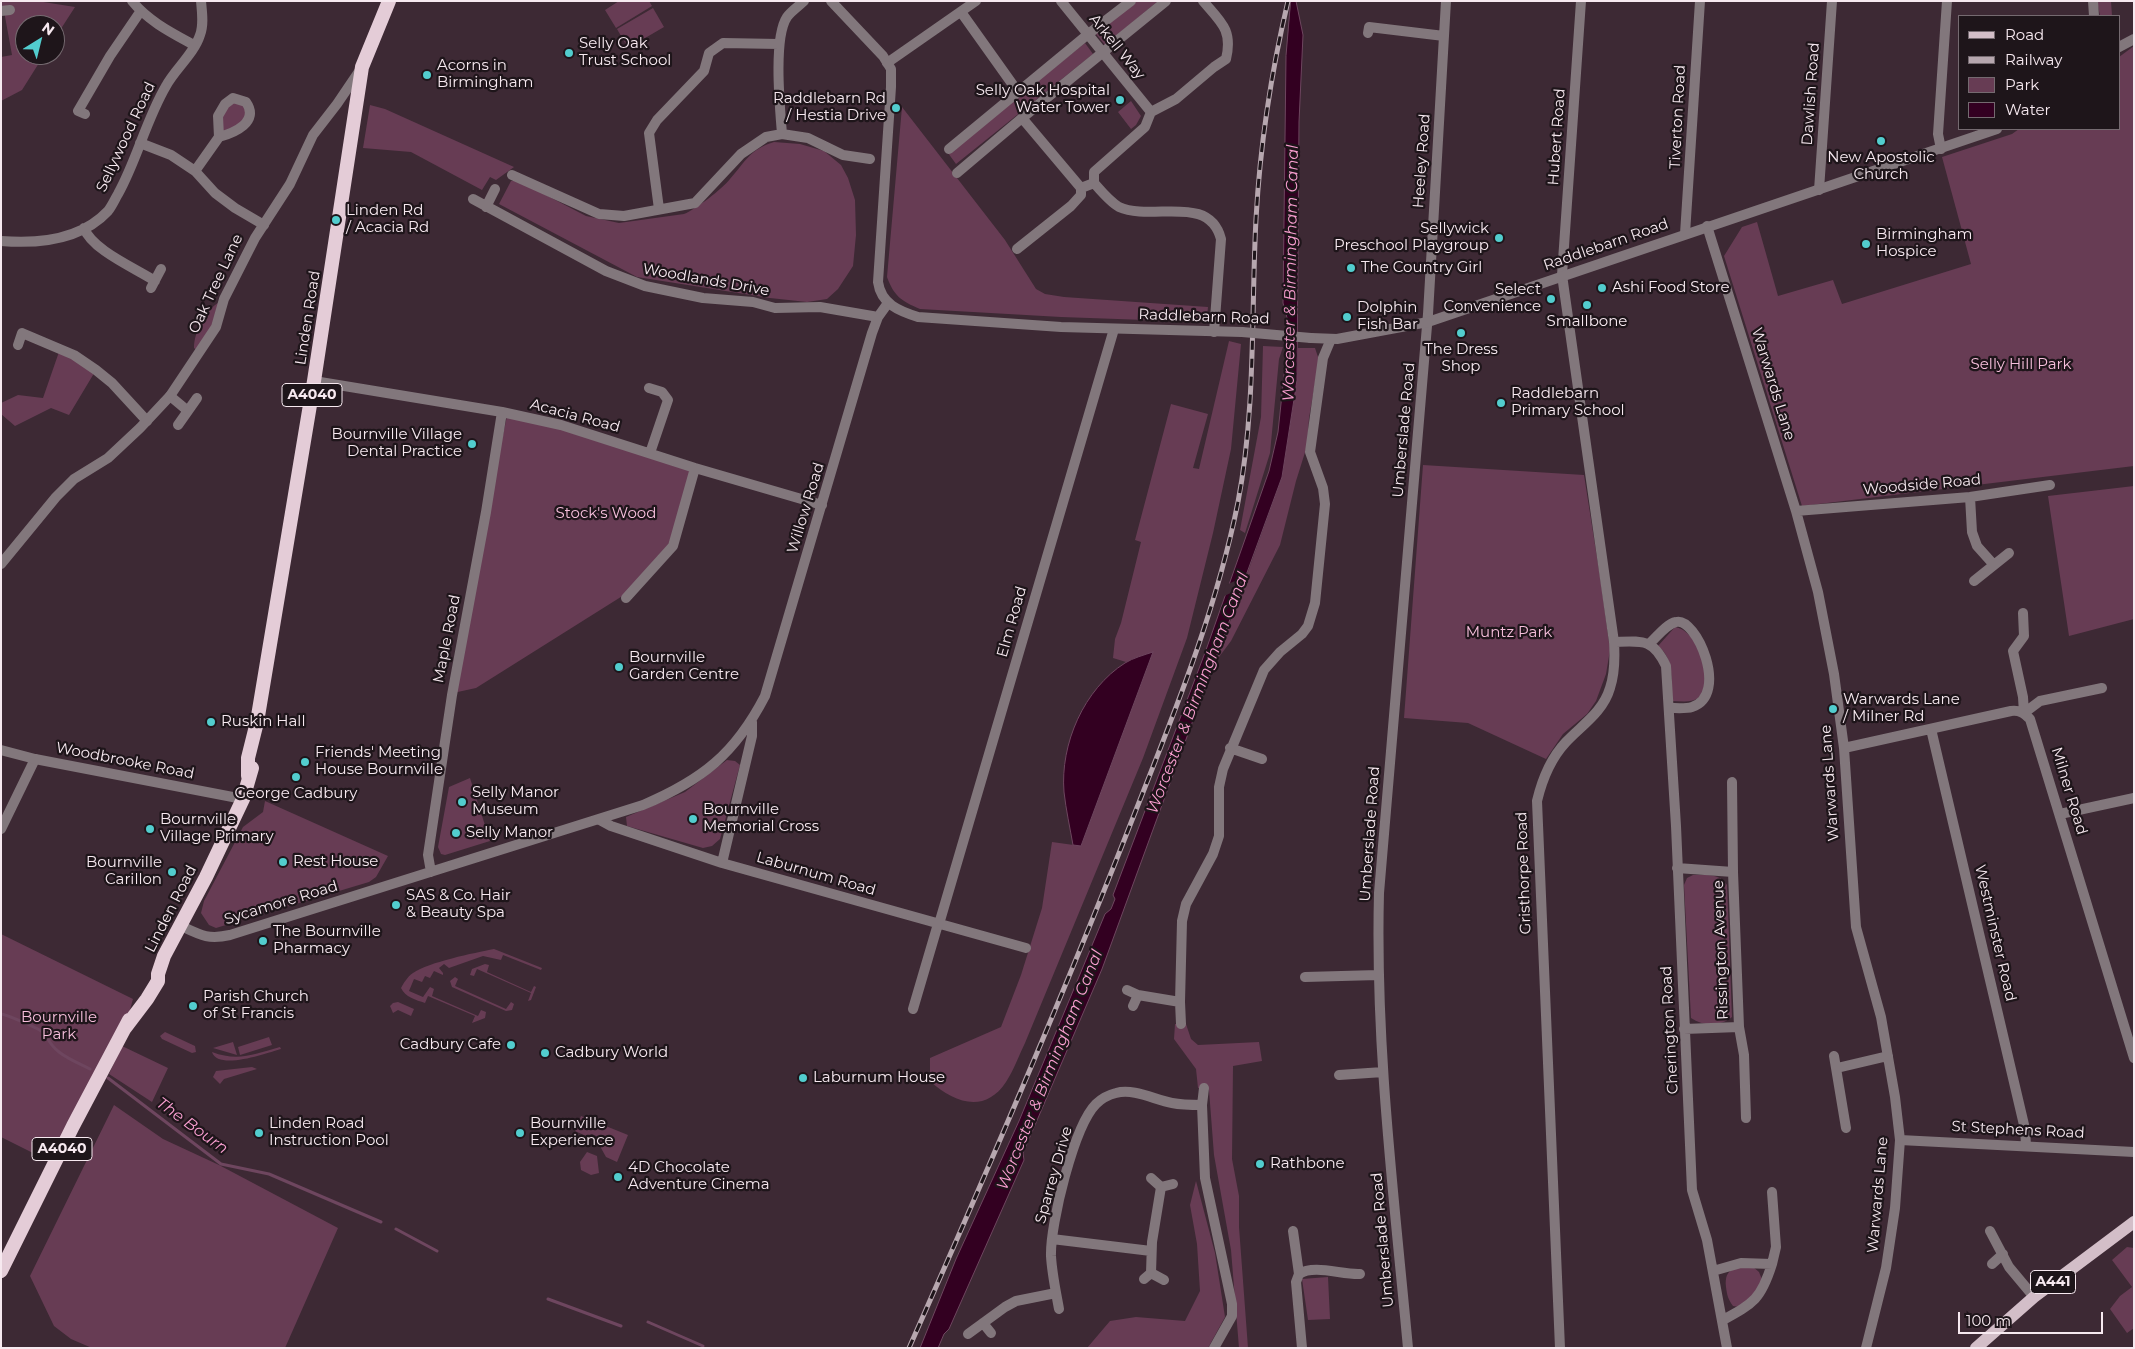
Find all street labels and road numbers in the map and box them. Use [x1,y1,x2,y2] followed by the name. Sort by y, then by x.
[1085,11,1149,83] street label: Arkell Way
[1798,42,1824,146] street label: Dawlish Road
[1666,64,1690,170] street label: Tiverton Road
[93,79,159,195] street label: Sellywood Road
[1545,88,1569,186] street label: Hubert Road
[1410,113,1434,209] street label: Heeley Road
[1541,215,1671,275] street label: Raddlebarn Road
[185,231,247,337] street label: Oak Tree Lane
[641,260,771,300] street label: Woodlands Drive
[292,269,324,367] street label: Linden Road
[1138,306,1270,328] street label: Raddlebarn Road
[1747,326,1799,442] street label: Warwards Lane
[1389,362,1419,498] street label: Umberslade Road
[282,384,342,406] road number: A4040
[528,395,622,437] street label: Acacia Road
[784,460,828,556] street label: Willow Road
[1862,471,1982,499] street label: Woodside Road
[993,584,1031,660] street label: Elm Road
[430,593,464,685] street label: Maple Road
[1817,724,1843,842] street label: Warwards Lane
[54,739,196,783] street label: Woodbrooke Road
[2047,745,2091,837] street label: Milner Road
[1356,766,1384,902] street label: Umberslade Road
[1513,811,1535,935] street label: Gristhorpe Road
[754,848,878,900] street label: Laburnum Road
[141,862,201,956] street label: Linden Road
[1971,863,2019,1003] street label: Westminster Road
[222,877,340,929] street label: Sycamore Road
[1710,880,1732,1020] street label: Rissington Avenue
[1658,965,1682,1095] street label: Cherington Road
[1951,1118,2085,1142] street label: St Stephens Road
[1032,1124,1076,1226] street label: Sparrey Drive
[1864,1136,1892,1254] street label: Warwards Lane
[32,1138,92,1160] road number: A4040
[1368,1172,1398,1308] street label: Umberslade Road
[2030,1270,2076,1294] road number: A441

